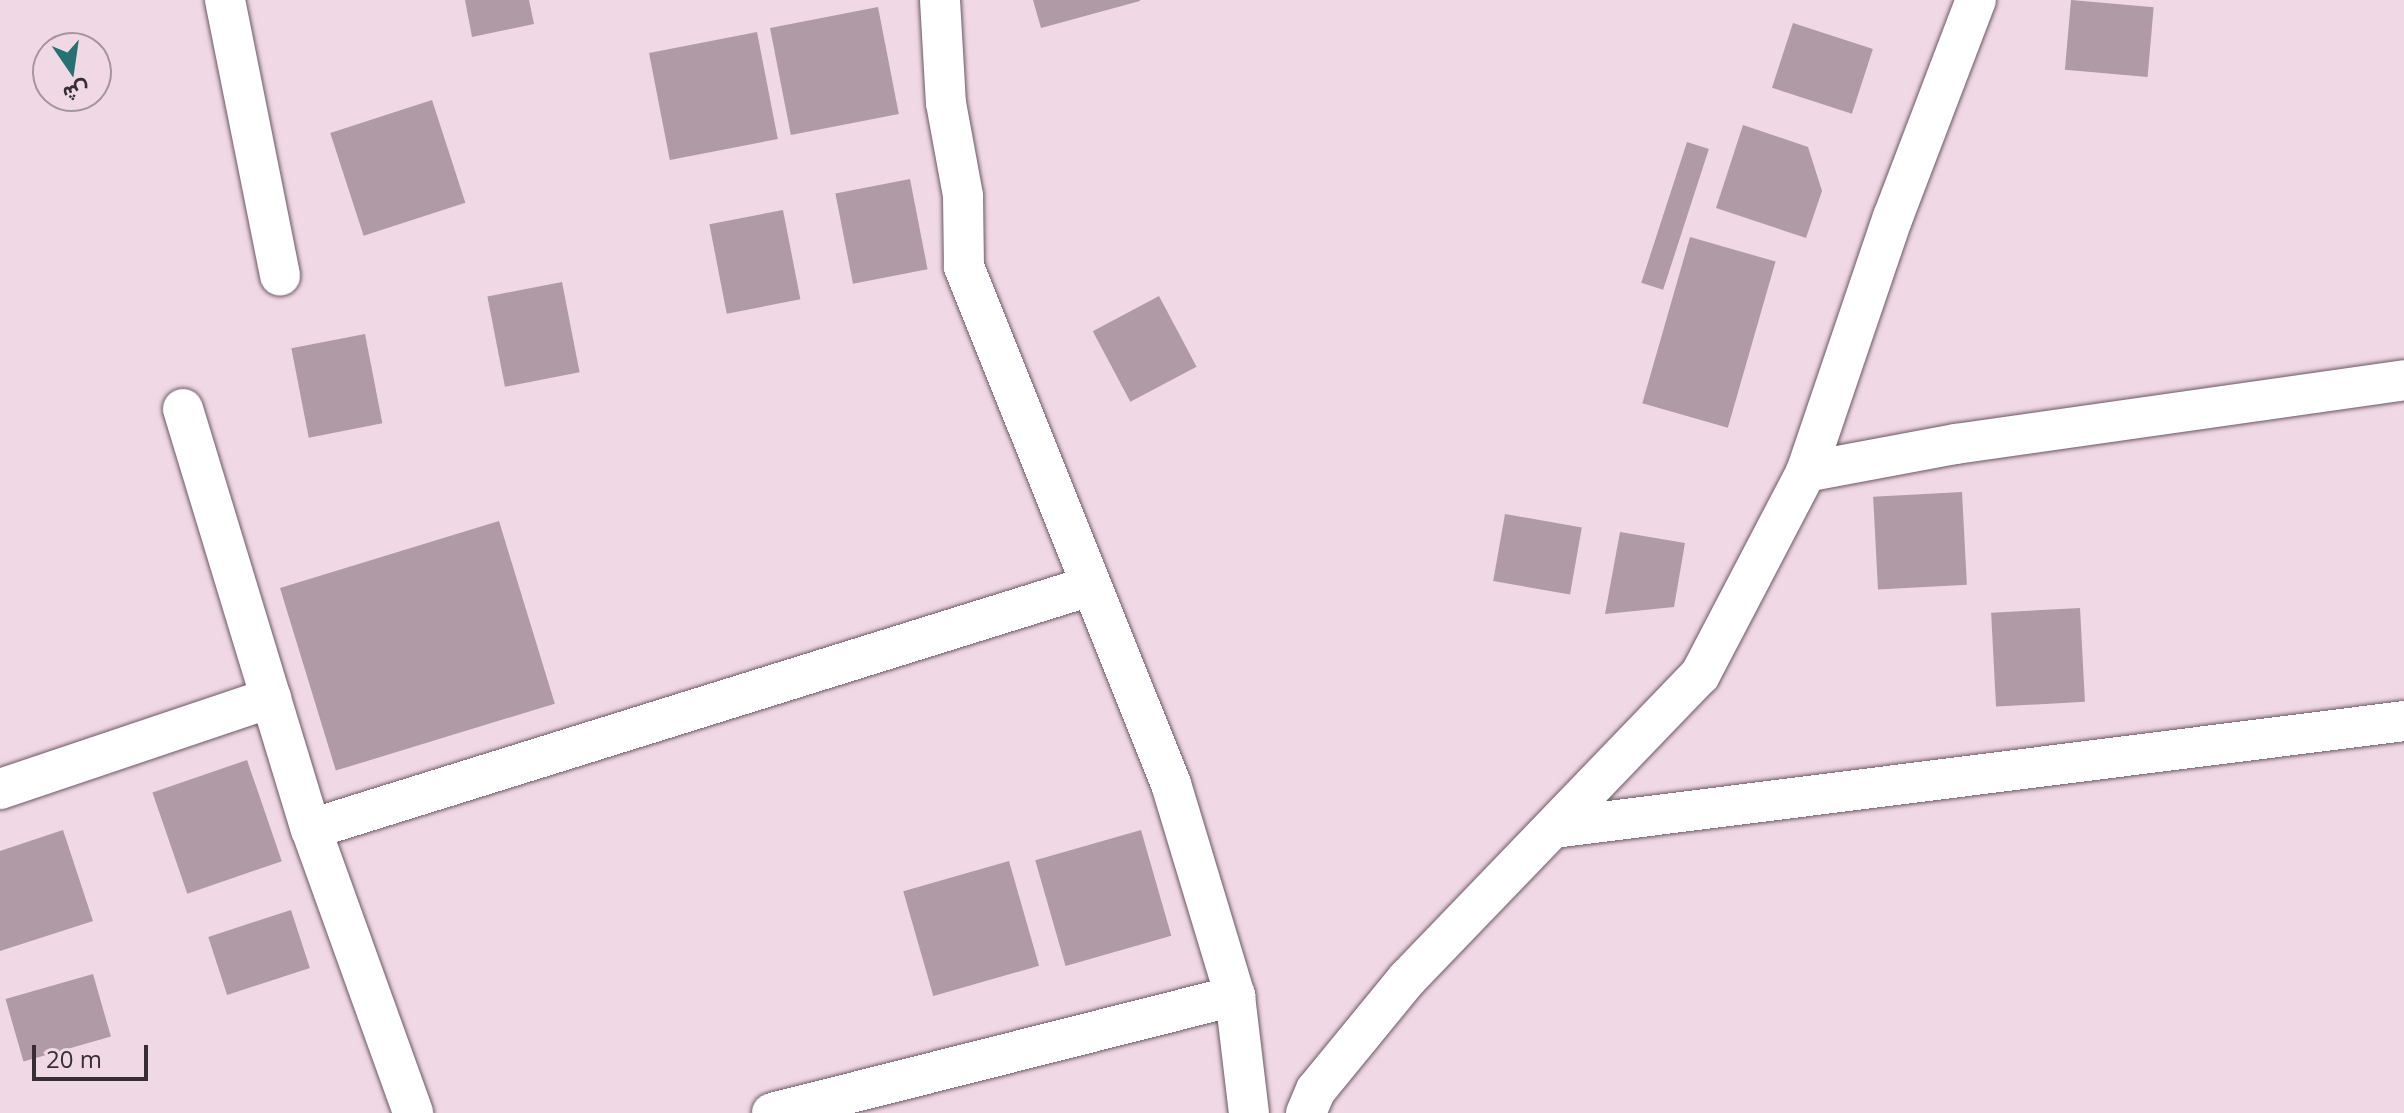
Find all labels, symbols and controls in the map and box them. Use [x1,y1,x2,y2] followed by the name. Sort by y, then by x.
[32,32,112,112] north arrow
[61,76,93,111] text: ش
[36,1029,152,1079] scale bar
[46,1042,102,1075] text: 20 m

